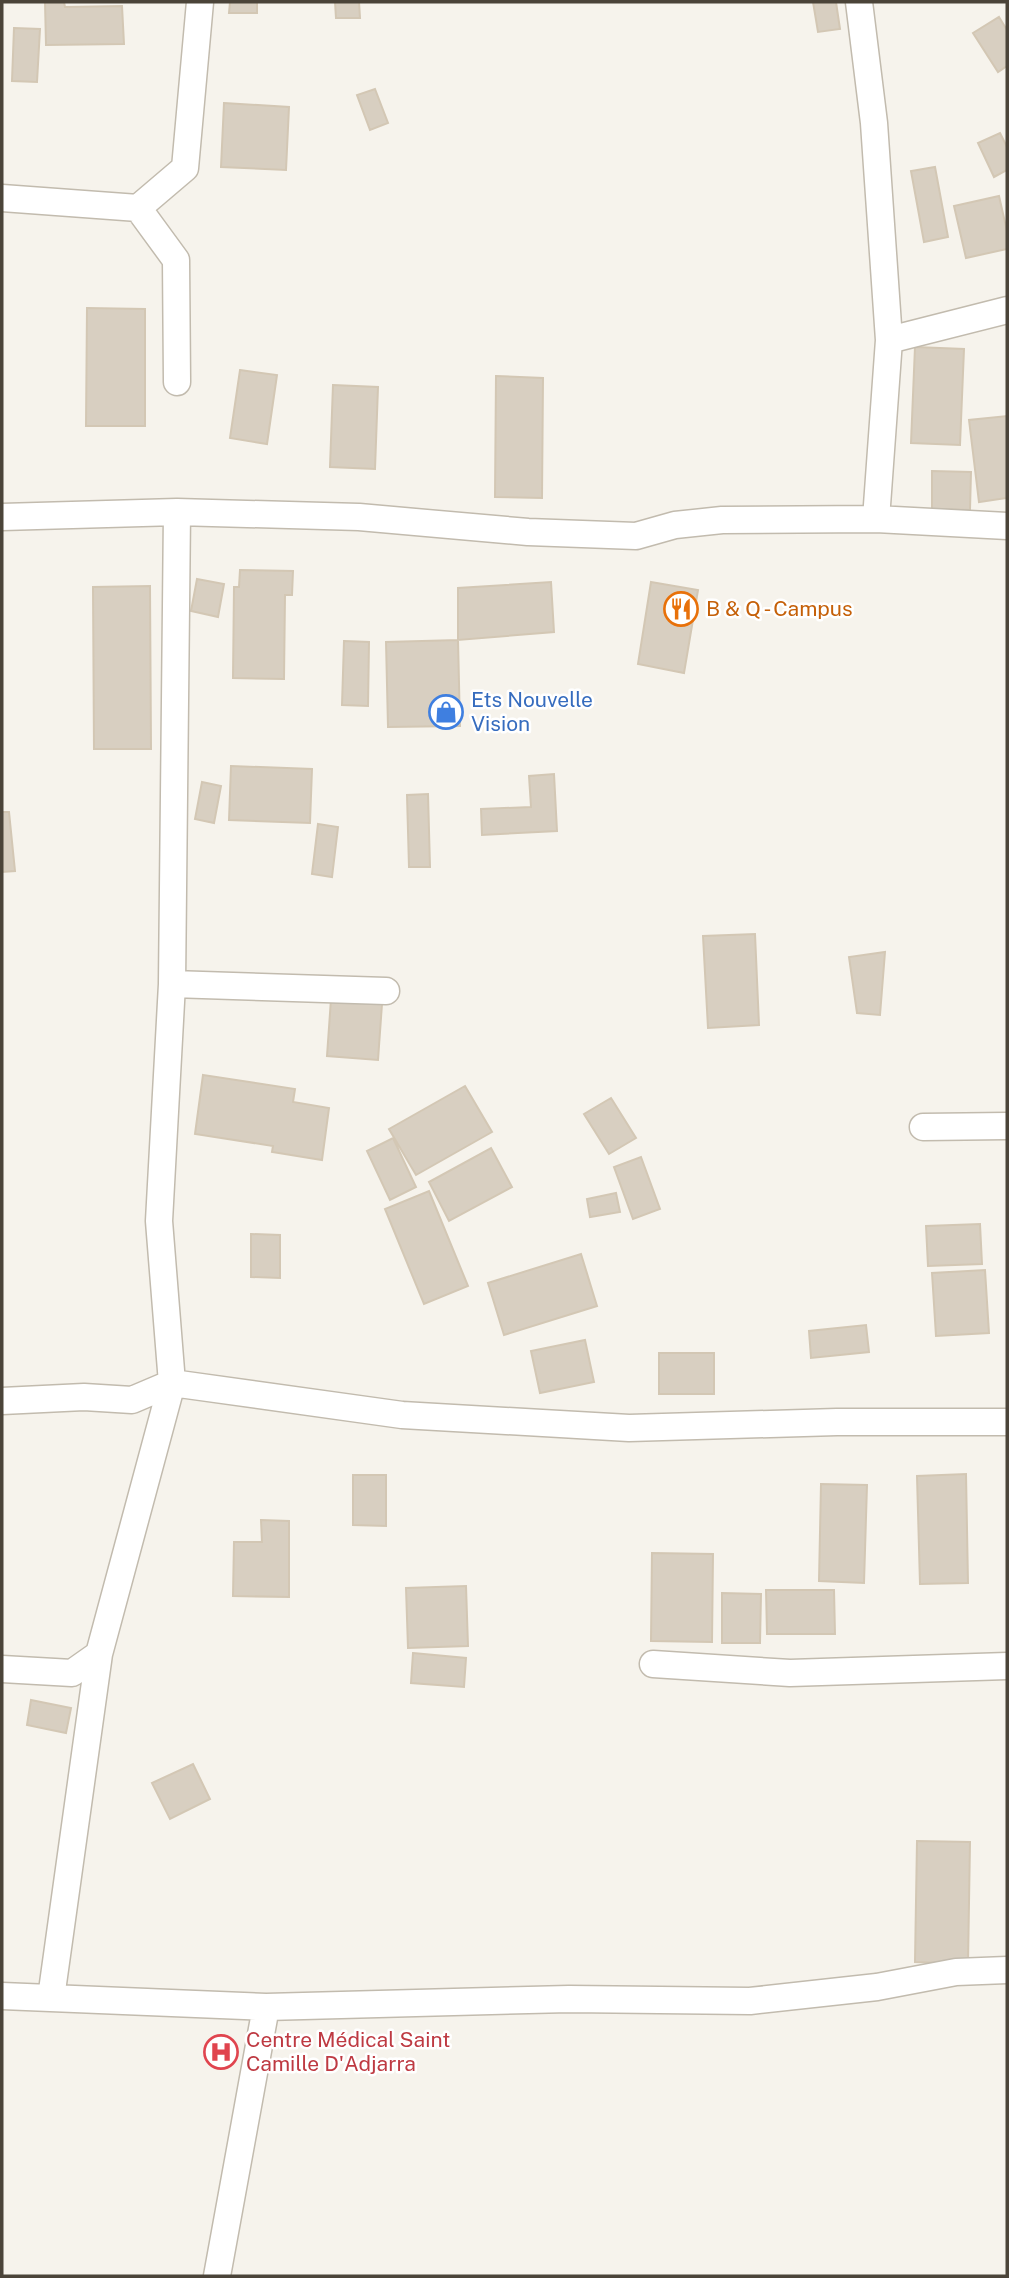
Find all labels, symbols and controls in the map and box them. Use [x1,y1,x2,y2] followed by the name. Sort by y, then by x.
[662,590,700,628] restaurant icon: B & Q - Campus
[706,596,853,621] place label: B & Q - Campus
[471,687,593,736] place label: Ets Nouvelle Vision
[427,693,465,731] shop icon: Ets Nouvelle Vision
[246,2027,450,2076] place label: Centre Médical Saint Camille D'Adjarra
[202,2033,240,2071] hospital icon: Centre Médical Saint Camille D'Adjarra

